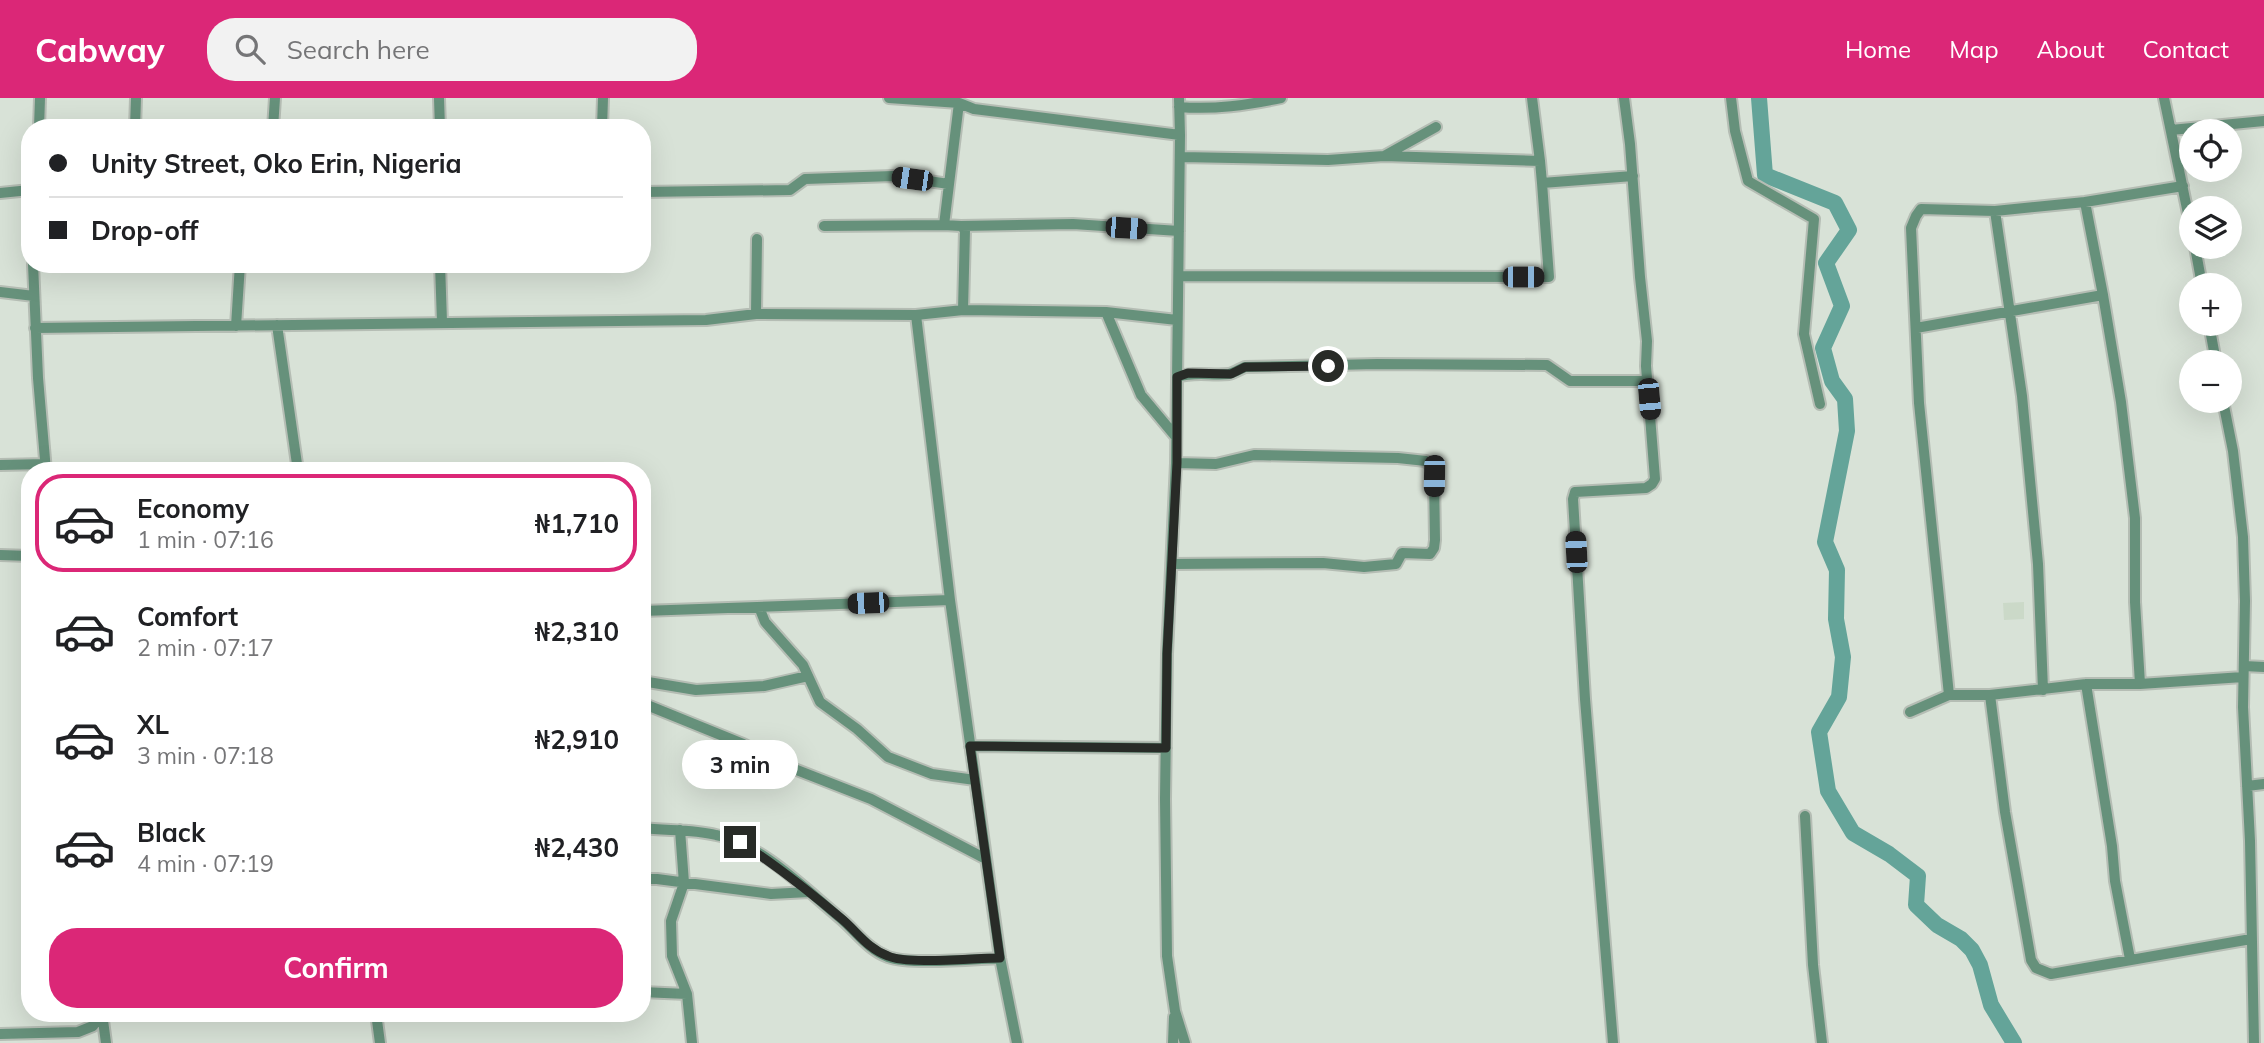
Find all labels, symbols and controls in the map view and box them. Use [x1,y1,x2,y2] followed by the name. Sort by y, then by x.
[207,18,697,81] search box
[35,29,165,70] text: Cabway
[231,30,269,68] icon: search
[287,33,430,66] text: Search here
[1845,34,1911,64] text: Home
[1949,34,1999,64] text: Map
[2037,34,2105,64] text: About
[2143,34,2229,64] text: Contact
[2179,119,2242,413] map controls
[2179,119,2242,182] button: locate
[91,147,462,180] text: Unity Street, Oko Erin, Nigeria
[890,166,935,192] car
[2179,196,2242,259] button: layers
[91,214,198,247] text: Drop-off
[1105,216,1148,240] car
[1503,267,1545,288] car
[2179,273,2242,336] button: +
[1312,350,1344,382] route start
[2179,350,2242,413] button: −
[1637,377,1662,421] car
[1424,455,1445,497] car
[53,492,116,555] icon: car
[137,492,249,525] text: Economy
[535,507,619,540] text: ₦1,710
[137,525,274,554] text: 1 min · 07:16
[1565,530,1588,574] car
[847,592,890,614] car
[53,600,116,663] icon: car
[137,600,238,633] text: Comfort
[535,615,619,648] text: ₦2,310
[137,633,274,662] text: 2 min · 07:17
[53,708,116,771] icon: car
[137,708,169,741] text: XL
[535,723,619,756] text: ₦2,910
[682,740,798,790] callout: 3 min
[137,741,274,770] text: 3 min · 07:18
[710,750,770,779] text: 3 min
[53,816,116,879] icon: car
[137,816,205,849] text: Black
[724,826,756,858] route end
[535,831,619,864] text: ₦2,430
[137,849,274,878] text: 4 min · 07:19
[49,928,623,1008] button: Confirm

